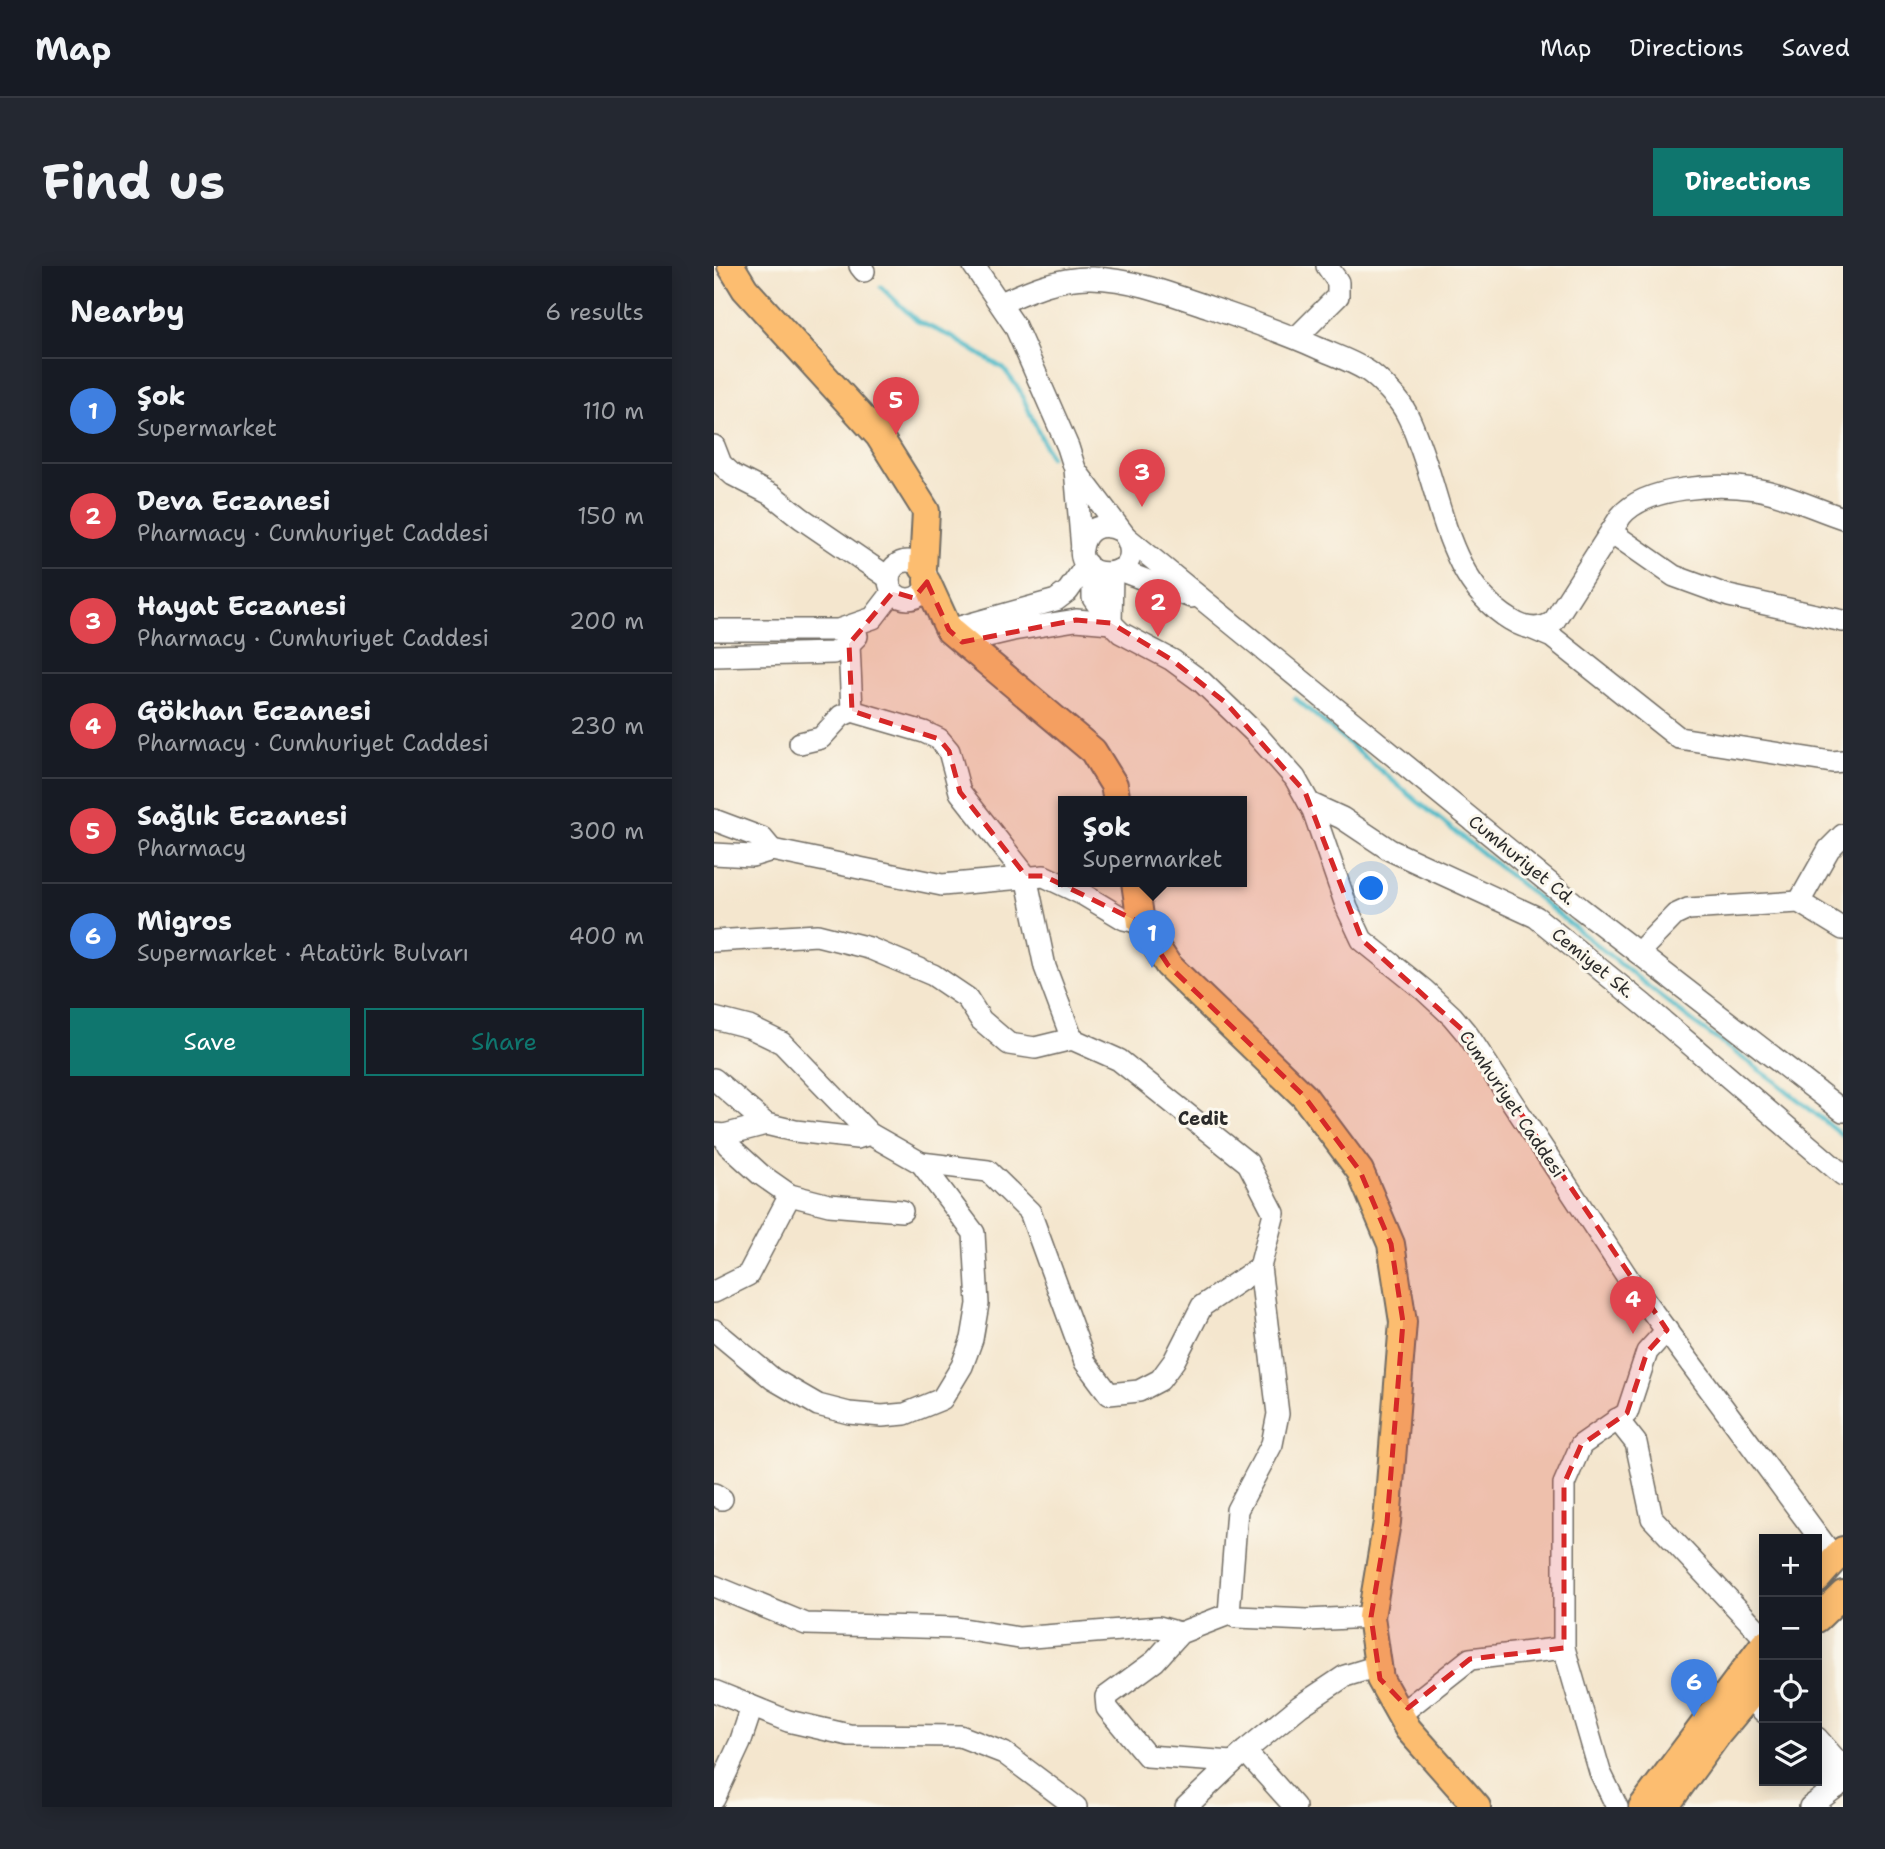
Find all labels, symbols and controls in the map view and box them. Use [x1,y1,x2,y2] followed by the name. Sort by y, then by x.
[35,26,111,71] text: Map
[1540,32,1591,64] text: Map
[1629,32,1744,64] text: Directions
[1782,32,1850,64] text: Saved
[1653,148,1843,216] button: Directions
[42,149,225,215] text: Find us
[70,291,185,332] text: Nearby
[545,297,644,327] text: 6 results
[873,377,919,435] pin: 5
[137,378,186,413] text: Şok
[88,396,98,426] text: 1
[582,396,644,426] text: 110 m
[137,413,277,443] text: Supermarket
[1119,449,1165,507] pin: 3
[137,483,330,518] text: Deva Eczanesi
[85,501,101,531] text: 2
[577,501,644,531] text: 150 m
[137,518,489,548] text: Pharmacy · Cumhuriyet Caddesi
[1135,579,1181,637] pin: 2
[137,588,347,623] text: Hayat Eczanesi
[85,606,101,636] text: 3
[569,606,644,636] text: 200 m
[137,623,489,653] text: Pharmacy · Cumhuriyet Caddesi
[137,693,371,728] text: Gökhan Eczanesi
[85,711,101,741] text: 4
[570,711,644,741] text: 230 m
[137,728,489,758] text: Pharmacy · Cumhuriyet Caddesi
[1058,796,1247,887] popup
[137,798,347,833] text: Sağlık Eczanesi
[1082,809,1131,844] text: Şok
[1464,809,1580,911] street label: Cumhuriyet Cd.
[86,816,100,846] text: 5
[569,816,644,846] text: 300 m
[137,833,246,863] text: Pharmacy
[1082,844,1223,874] text: Supermarket
[1354,871,1388,905] your location
[137,903,232,938] text: Migros
[1129,910,1175,968] pin: 1
[85,921,101,951] text: 6
[568,921,644,951] text: 400 m
[1547,922,1639,1004] street label: Cemiyet Sk.
[137,938,469,968] text: Supermarket · Atatürk Bulvarı
[70,1008,350,1076] button: Save
[364,1008,644,1076] button: Share
[1454,1026,1570,1182] street label: Cumhuriyet Caddesi
[1178,1106,1228,1131] district label: Cedit
[1610,1276,1656,1334] pin: 4
[1759,1534,1822,1786] map controls
[1759,1534,1822,1597] button: +
[1759,1597,1822,1660] button: −
[1671,1659,1717,1717] pin: 6
[1759,1660,1822,1723] button: locate
[1759,1723,1822,1786] button: layers

